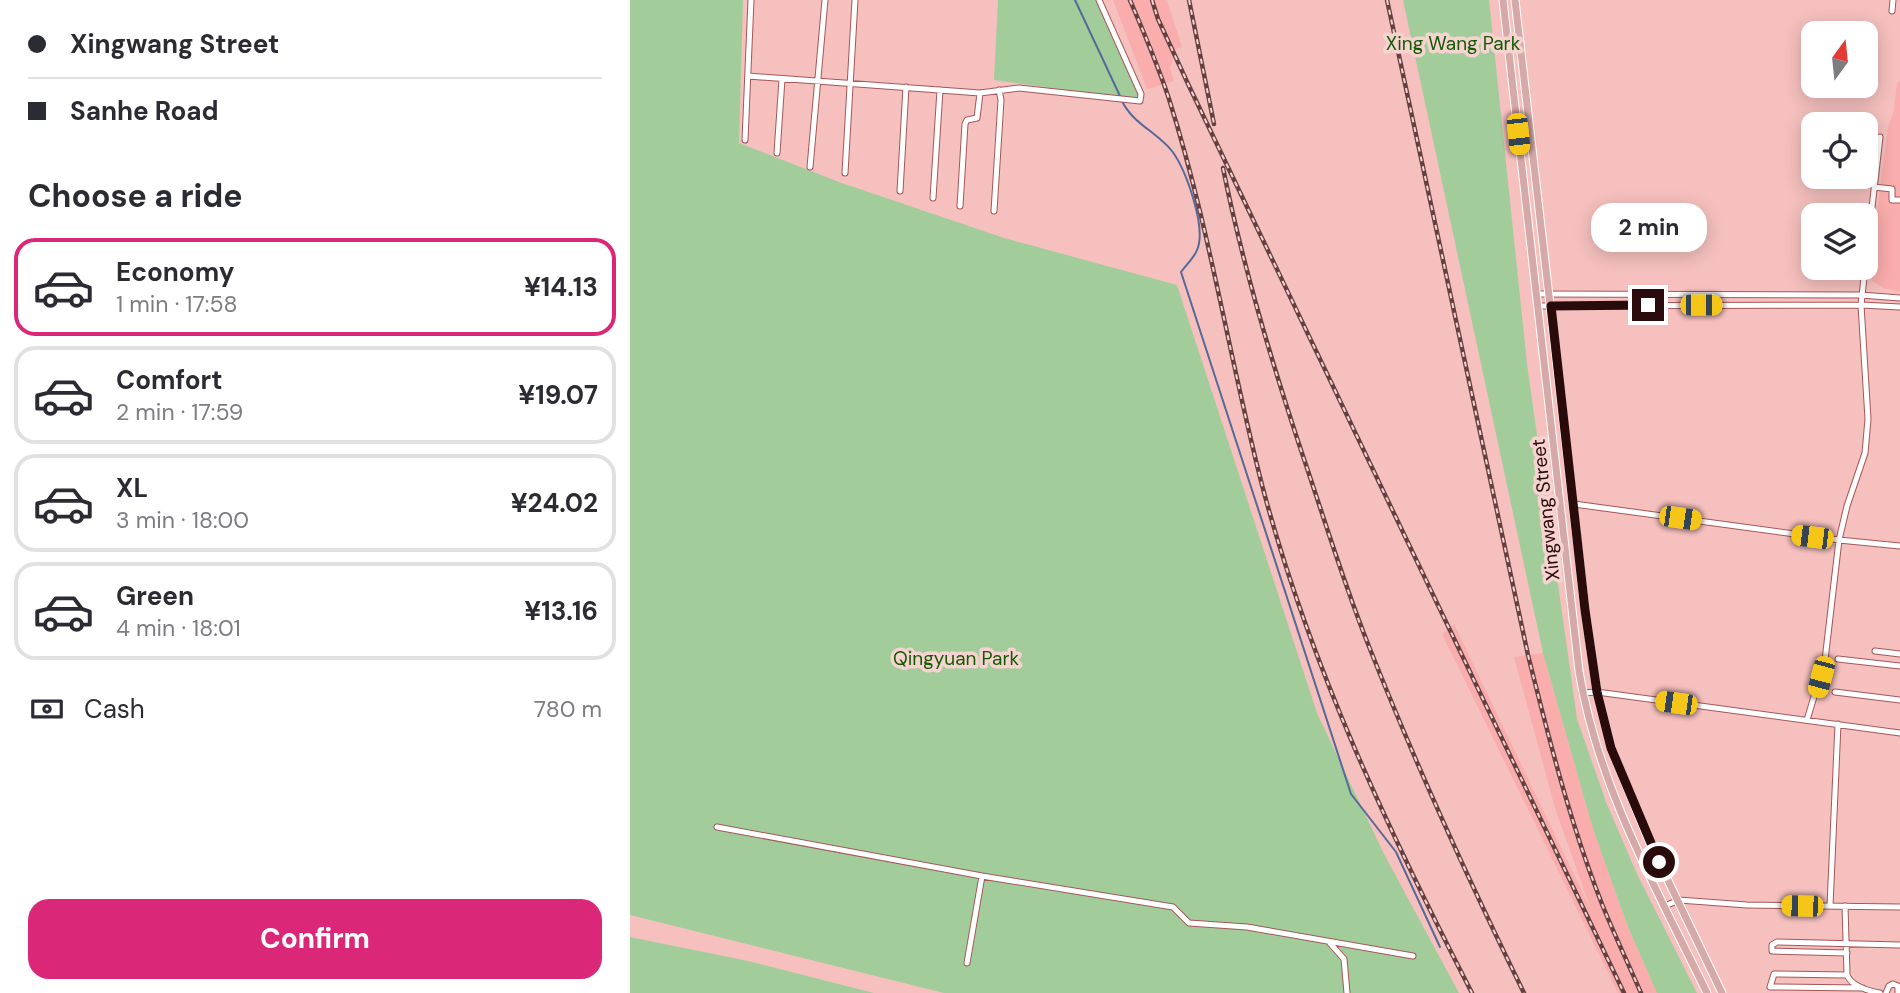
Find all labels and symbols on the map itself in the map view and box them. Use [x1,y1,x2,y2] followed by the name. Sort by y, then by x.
[1801,21,1878,98] north arrow
[1386,31,1521,56] park label: Xing Wang Park
[1506,112,1531,156] car
[1590,204,1706,252] callout: 2 min
[1632,289,1664,321] route end
[1681,295,1723,316] car
[1526,438,1565,582] street label: Xingwang Street
[1658,505,1703,531] car
[1790,524,1835,550] car
[893,646,1019,671] park label: Qingyuan Park
[1806,654,1837,700] car
[1654,690,1699,716] car
[1643,846,1675,878] route start
[1781,895,1824,917] car

